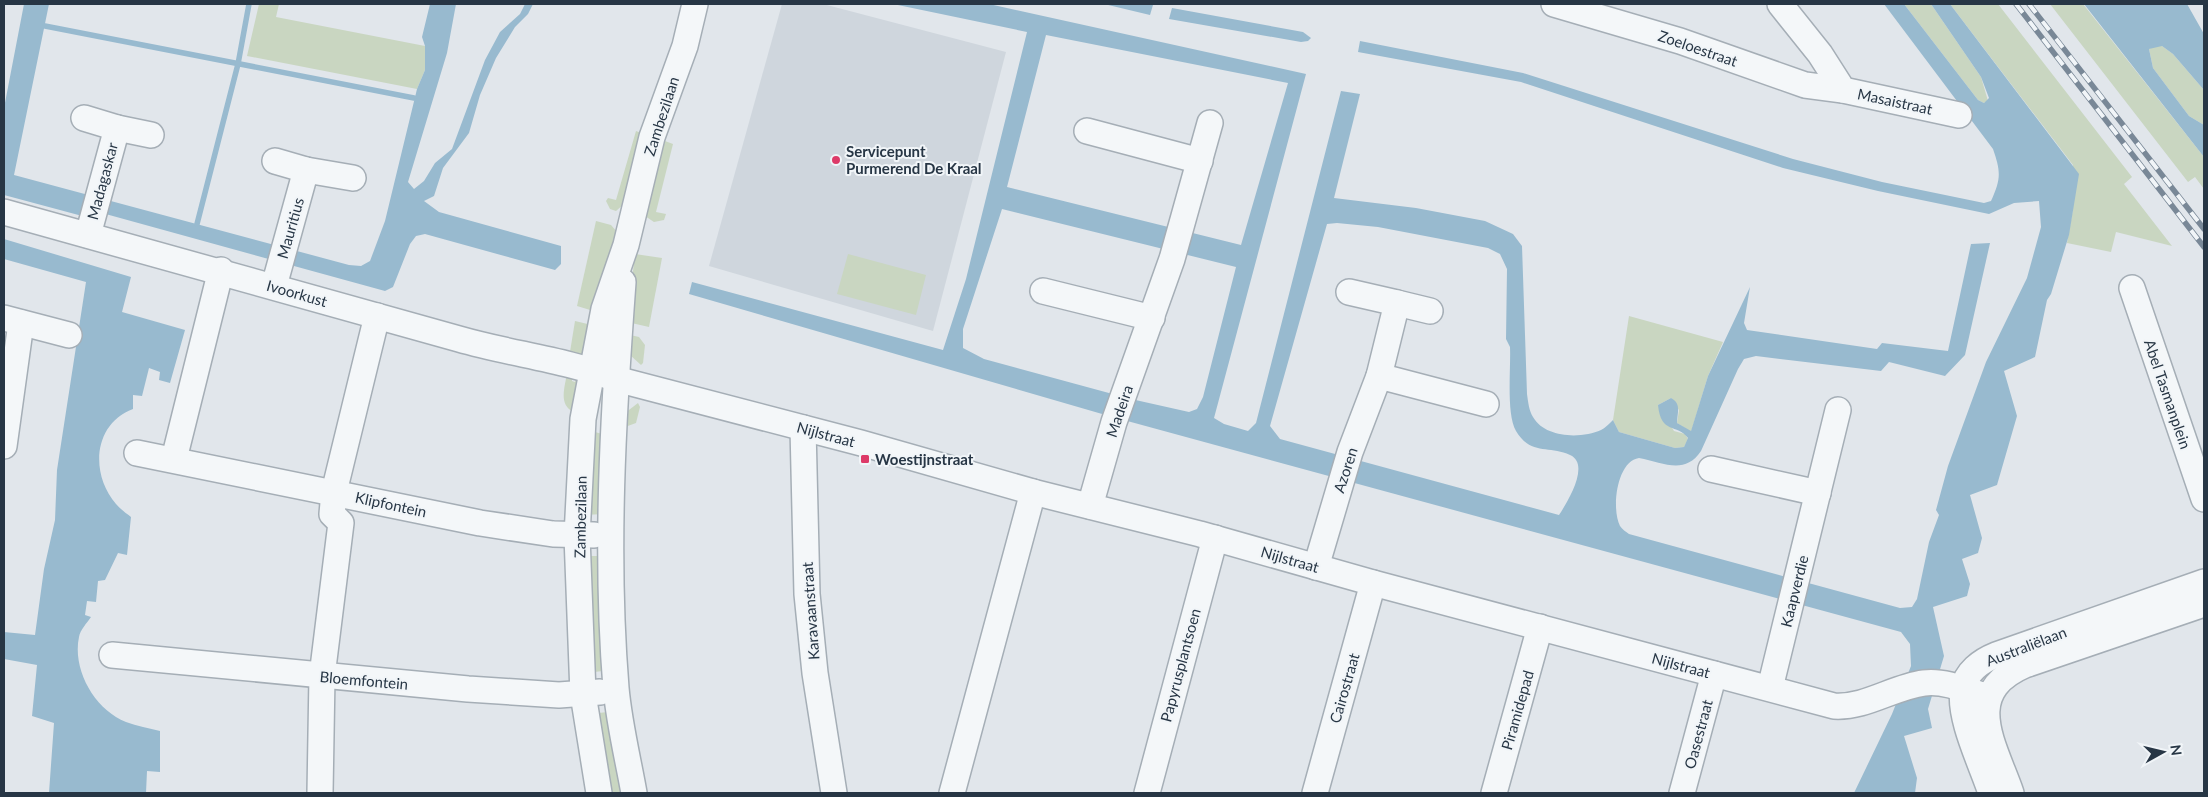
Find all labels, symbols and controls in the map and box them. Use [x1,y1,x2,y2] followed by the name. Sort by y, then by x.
[1656,26,1741,70] street label: Zoeloestraat
[640,74,682,158] street label: Zambezilaan
[1856,84,1935,118] street label: Masaistraat
[83,140,121,222] street label: Madagaskar
[846,142,982,177] place label: Servicepunt Purmerend De Kraal
[830,154,842,166] marker: Servicepunt Purmerend De Kraal
[273,195,307,261] street label: Mauritius
[265,276,330,310] street label: Ivoorkust
[2141,337,2195,451] street label: Abel Tasmanplein
[1102,383,1136,439] street label: Madeira
[795,418,858,451] street label: Nijlstraat
[1329,445,1361,495] street label: Azoren
[875,450,974,468] place label: Woestijnstraat
[859,453,871,465] marker: Woestijnstraat
[570,476,590,558] street label: Zambezilaan
[354,488,428,520] street label: Klipfontein
[1259,542,1322,576] street label: Nijlstraat
[1776,553,1812,629] street label: Kaapverdie
[798,561,822,661] street label: Karavaanstraat
[1156,606,1204,724] street label: Papyrusplantsoen
[1983,622,2069,670] street label: Australiëlaan
[1650,649,1713,682] street label: Nijlstraat
[1325,650,1363,725] street label: Cairostraat
[319,667,409,693] street label: Bloemfontein
[1497,668,1537,752] street label: Piramidepad
[1680,697,1716,771] street label: Oasestraat
[2138,727,2188,777] north arrow
[2167,744,2186,757] text: N

